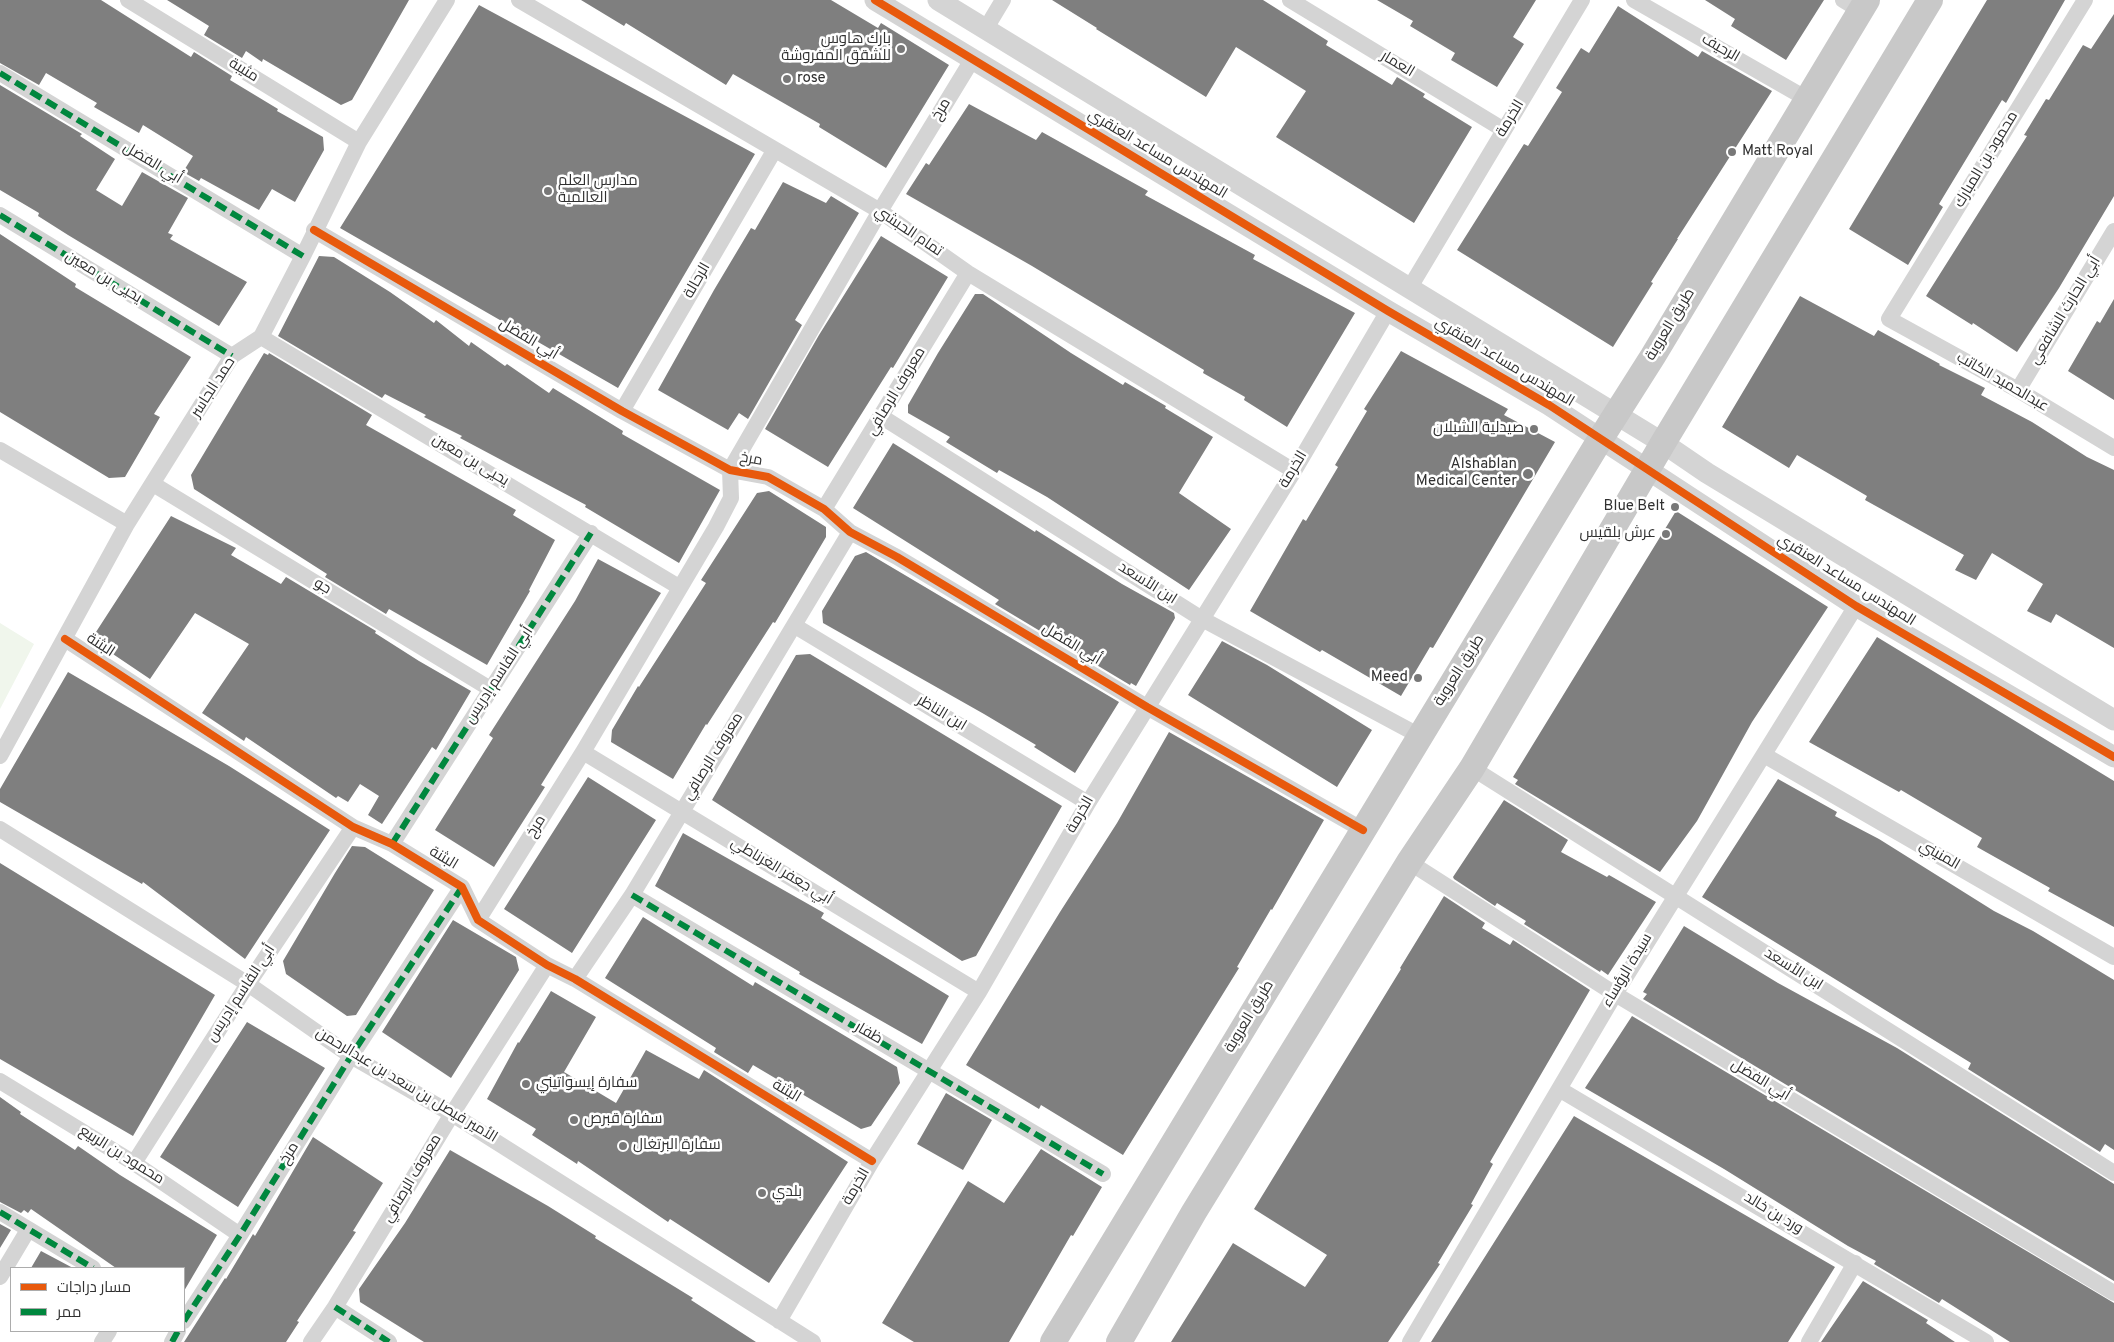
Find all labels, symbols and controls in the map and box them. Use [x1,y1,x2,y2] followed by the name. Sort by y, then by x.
[781,31,891,66] place label: بارك هاوس للشقق المفروشة
[1698,31,1742,67] street label: الرحيف
[895,43,907,55] marker: بارك هاوس للشقق المفروشة
[1377,48,1417,82] street label: العمار
[225,55,261,87] street label: مثيبة
[797,70,826,88] place label: rose
[781,73,793,85] marker: rose
[928,96,956,124] street label: مرخ
[1493,97,1529,141] street label: الخرمة
[1084,106,1230,204] street label: المهندس مساعد العنقري
[1951,109,2023,211] street label: محمود بن المبارك
[119,139,185,189] street label: أبي الفضل
[1742,143,1813,161] place label: Matt Royal
[1726,146,1738,158] marker: Matt Royal
[558,173,638,208] place label: مدارس العلم العالمية
[542,185,554,197] marker: مدارس العلم العالمية
[871,203,945,261] street label: تمام الحبشي
[61,248,145,308] street label: يحيى بن معين
[2027,254,2105,368] street label: أبي الحارث الشافعي
[681,260,715,302] street label: الرحالة
[1642,286,1700,364] street label: طريق العروبة
[1431,314,1577,412] street label: المهندس مساعد العنقري
[495,315,561,365] street label: أبي الفضل
[864,345,930,439] street label: معروف الرصافي
[1953,349,2051,417] street label: عبدالحميد الكاتب
[188,354,240,422] street label: حمد الجاسر
[1433,420,1524,438] place label: صيدلية الشبلان
[1528,423,1540,435] marker: صيدلية الشبلان
[428,431,512,491] street label: يحيى بن معين
[1276,448,1312,492] street label: الخرمة
[738,449,764,471] street label: مرخ
[1416,456,1517,491] place label: Alshablan Medical Center
[1521,467,1535,481] marker: Alshablan Medical Center
[1604,498,1665,516] place label: Blue Belt
[1669,501,1681,513] marker: Blue Belt
[1580,525,1656,543] place label: عرش بلقيس
[1660,528,1672,540] marker: عرش بلقيس
[1774,531,1918,631] street label: المهندس مساعد العنقري
[1114,559,1180,609] street label: ابن الأسعد
[310,575,334,599] street label: جو
[1038,620,1104,670] street label: أبي الفضل
[462,624,538,728] street label: أبي القاسم إدريس
[82,630,118,662] street label: البثنة
[1431,632,1489,710] street label: طريق العروبة
[1371,669,1408,687] place label: Meed
[1412,672,1424,684] marker: Meed
[913,692,969,736] street label: ابن الناظر
[680,710,748,804] street label: معروف الرصافي
[1063,793,1099,837] street label: الخرمة
[523,813,551,841] street label: مرخ
[727,835,835,909] street label: أبي جعفر الغرناطي
[1916,837,1962,875] street label: المنيني
[425,844,461,874] street label: البثنة
[1599,931,1657,1011] street label: سيدة الرؤساء
[204,942,280,1046] street label: أبي القاسم إدريس
[1760,945,1826,995] street label: ابن الأسعد
[1221,978,1279,1056] street label: طريق العروبة
[851,1019,885,1049] street label: ظفار
[312,1025,500,1147] street label: الأمير فيصل بن سعد بن عبدالرحمن
[1727,1056,1793,1106] street label: أبي الفضل
[536,1075,637,1093] place label: سفارة إيسواتيني
[768,1077,804,1107] street label: البثنة
[520,1078,532,1090] marker: سفارة إيسواتيني
[584,1111,663,1129] place label: سفارة قبرص
[568,1114,580,1126] marker: سفارة قبرص
[75,1123,167,1189] street label: محمود بن الربيع
[380,1132,446,1226] street label: معروف الرصافي
[633,1137,721,1155] place label: سفارة البرتغال
[276,1140,304,1168] street label: مرخ
[617,1140,629,1152] marker: سفارة البرتغال
[839,1165,875,1209] street label: الخرمة
[772,1184,802,1202] place label: بلدي
[756,1187,768,1199] marker: بلدي
[1740,1189,1806,1239] street label: ورد بن خالد
[10,1267,185,1332] legend
[57,1279,131,1298] text: مسار دراجات
[57,1304,81,1323] text: ممر

